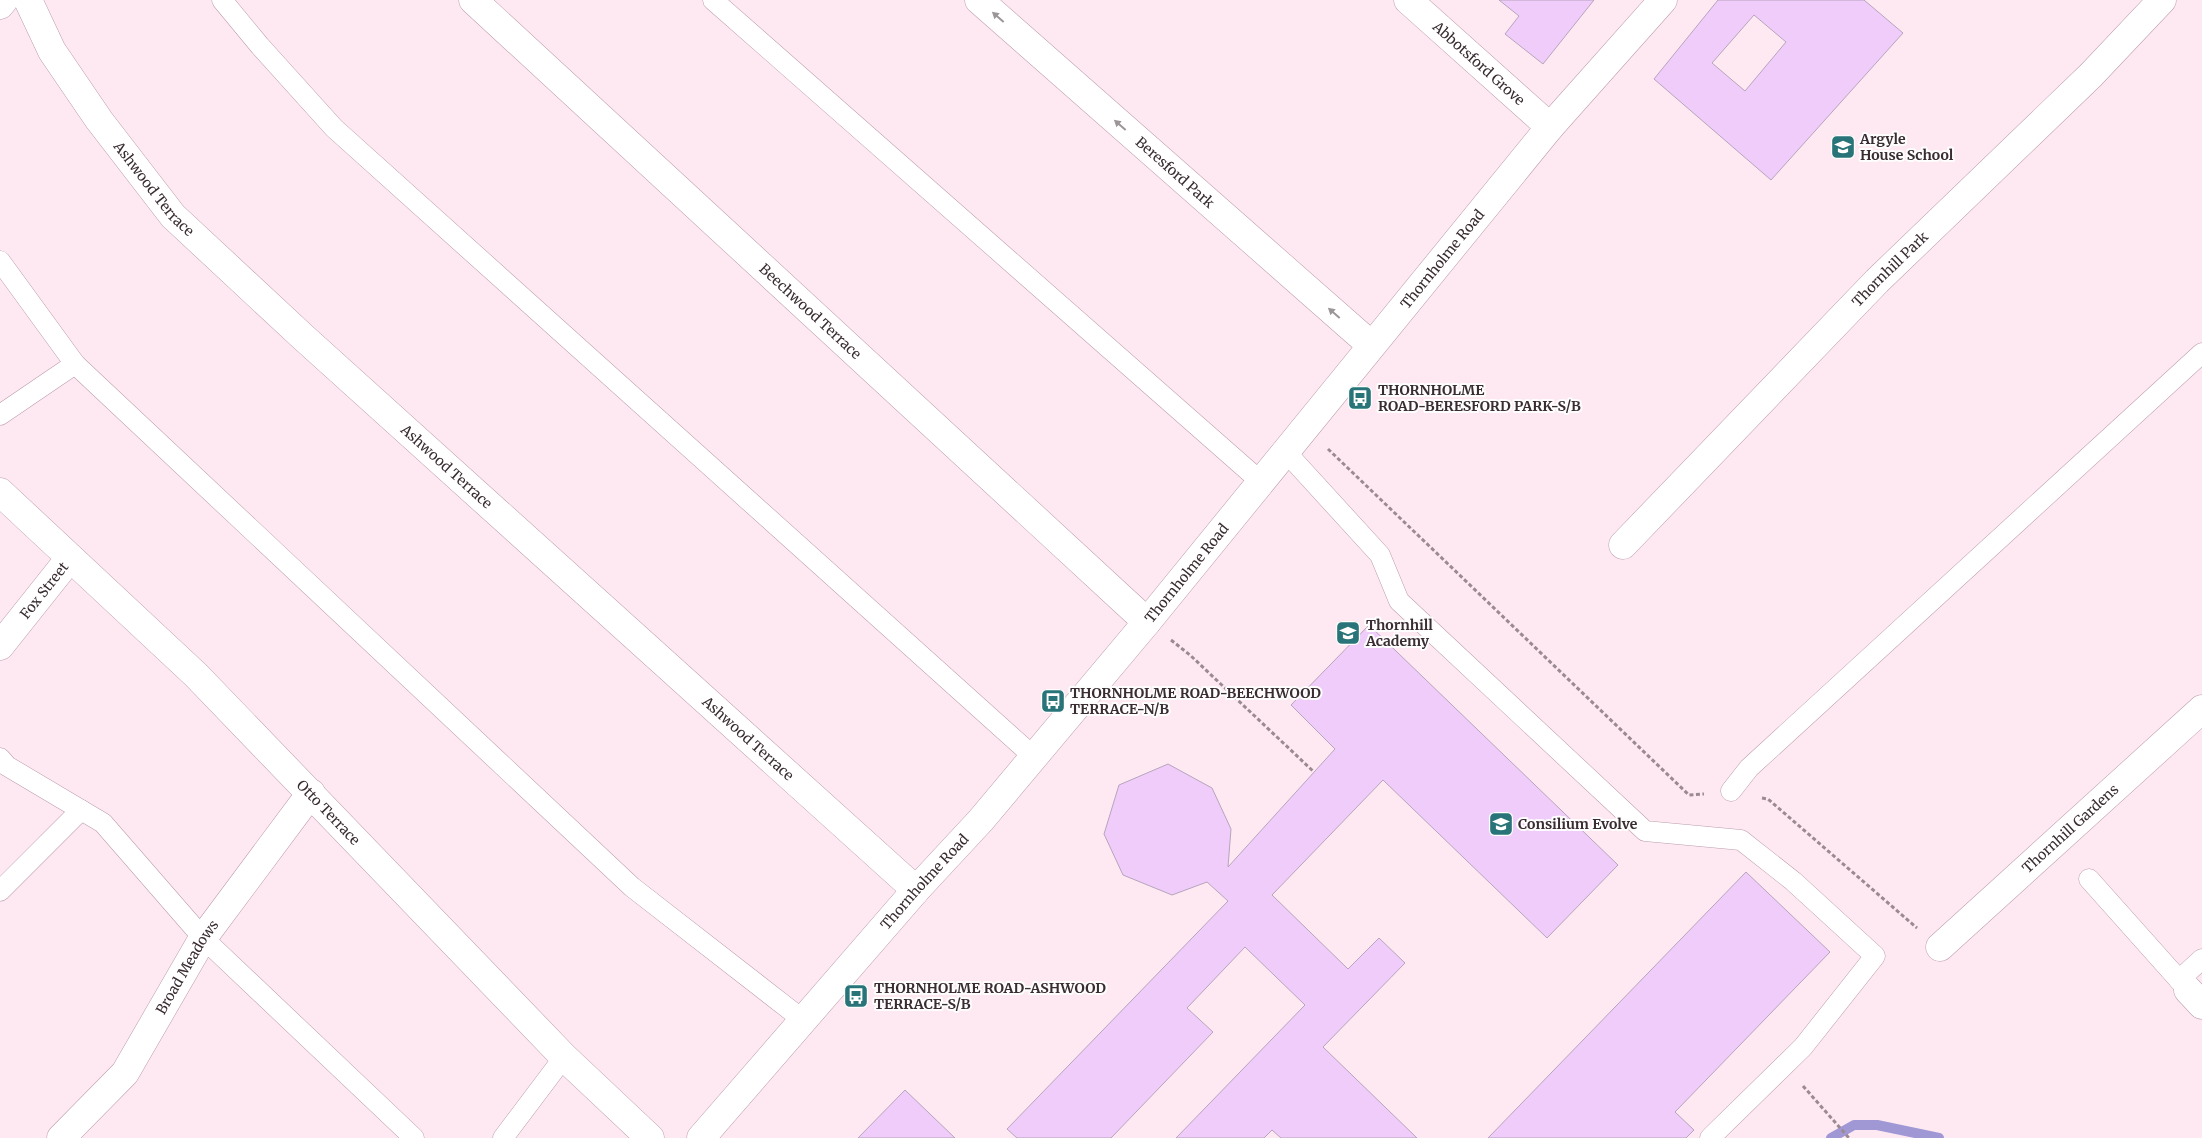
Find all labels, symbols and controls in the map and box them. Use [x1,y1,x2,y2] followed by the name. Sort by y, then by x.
[993,11,1005,23] one-way arrow
[1428,17,1529,109] street label: Abbotsford Grove
[1114,119,1127,130] one-way arrow
[1859,130,1954,164] place label: Argyle House School
[1132,133,1218,212] street label: Beresford Park
[1830,134,1856,160] school or university icon: Argyle House School
[109,137,198,240] street label: Ashwood Terrace
[1397,205,1489,313] street label: Thornholme Road
[1848,228,1932,310] street label: Thornhill Park
[756,260,865,363] street label: Beechwood Terrace
[1329,307,1341,319] one-way arrow
[1378,381,1581,415] place label: THORNHOLME ROAD-BERESFORD PARK-S/B
[1347,385,1373,411] bus stop icon: THORNHOLME ROAD-BERESFORD PARK-S/B
[396,420,496,512] street label: Ashwood Terrace
[1141,519,1233,627] street label: Thornholme Road
[16,558,73,623] street label: Fox Street
[1365,616,1433,650] place label: Thornhill Academy
[1335,620,1361,646] school or university icon: Thornhill Academy
[1070,684,1321,718] place label: THORNHOLME ROAD-BEECHWOOD TERRACE-N/B
[1040,688,1066,714] bus stop icon: THORNHOLME ROAD-BEECHWOOD TERRACE-N/B
[698,692,798,784] street label: Ashwood Terrace
[293,776,364,849] street label: Otto Terrace
[2018,780,2122,877] street label: Thornhill Gardens
[1488,811,1514,837] school or university icon: Consilium Evolve
[1518,815,1638,833] place label: Consilium Evolve
[877,830,973,933] street label: Thornholme Road
[152,916,222,1018] street label: Broad Meadows
[874,979,1106,1013] place label: THORNHOLME ROAD-ASHWOOD TERRACE-S/B
[843,983,869,1009] bus stop icon: THORNHOLME ROAD-ASHWOOD TERRACE-S/B

